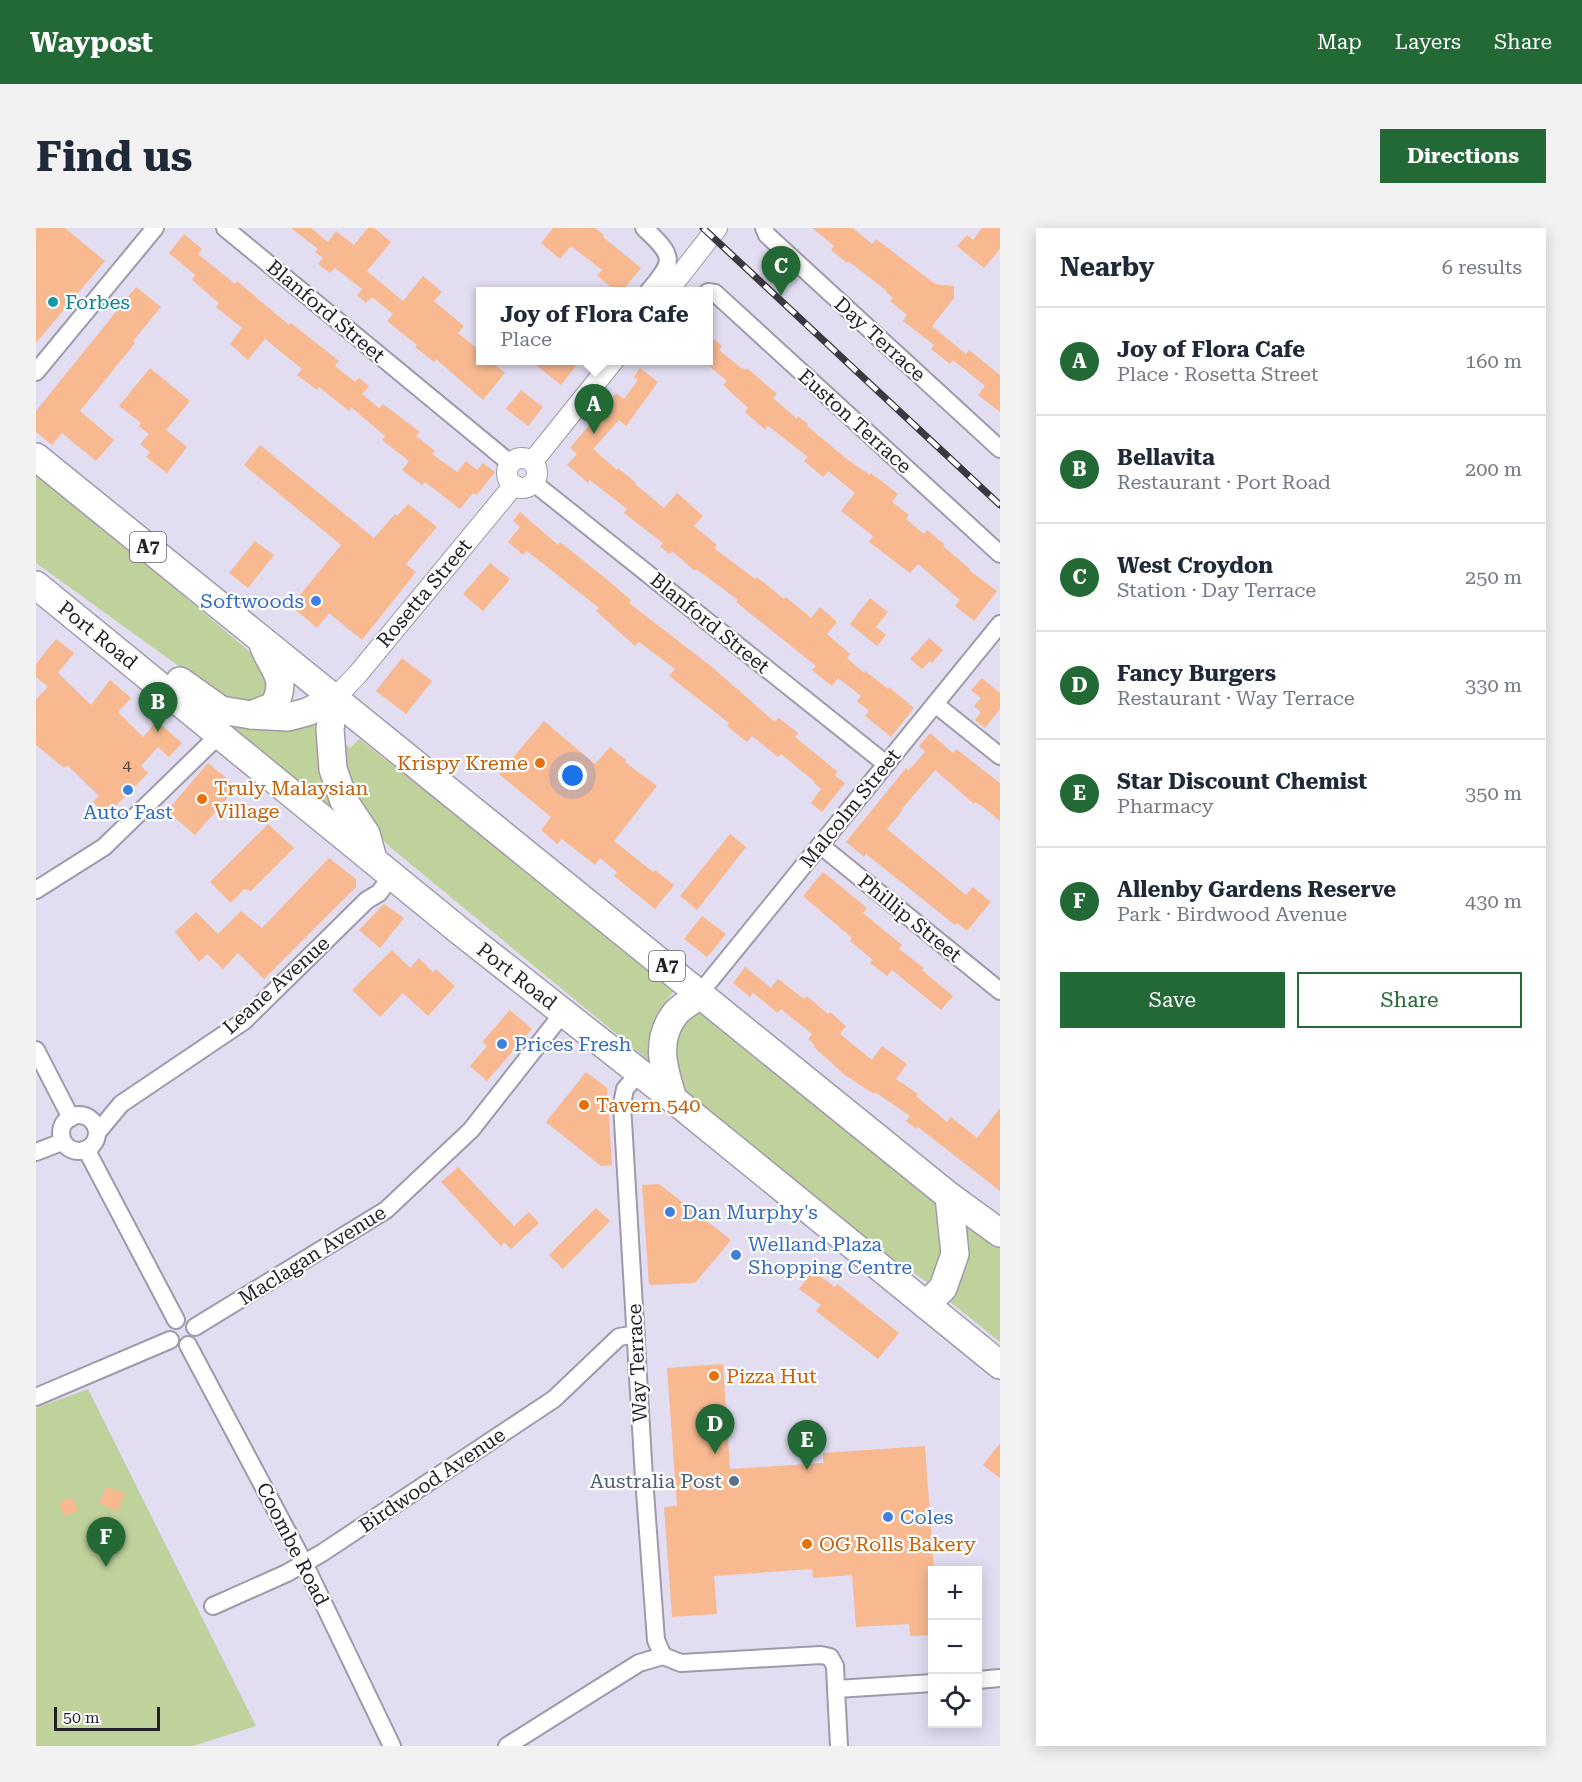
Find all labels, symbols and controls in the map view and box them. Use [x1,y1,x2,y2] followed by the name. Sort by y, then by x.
[30,26,153,59] text: Waypost
[1317,30,1362,54] text: Map
[1395,30,1461,54] text: Layers
[1494,30,1552,54] text: Share
[1380,129,1546,183] button: Directions
[36,132,193,181] text: Find us
[762,247,800,296] pin: C
[1060,252,1154,282] text: Nearby
[262,255,390,368] street label: Blanford Street
[1442,255,1522,279] text: 6 results
[476,287,713,365] popup
[65,290,130,314] place label: Forbes
[829,292,931,386] street label: Day Terrace
[46,295,60,309] marker: Forbes
[500,302,689,327] text: Joy of Flora Cafe
[500,327,552,351] text: Place
[1117,337,1305,362] text: Joy of Flora Cafe
[1072,349,1087,373] text: A
[1465,349,1522,373] text: 160 m
[1117,362,1318,386] text: Place · Rosetta Street
[793,364,917,478] street label: Euston Terrace
[574,384,614,434] pin: A
[1117,445,1215,470] text: Bellavita
[1072,457,1087,481] text: B
[1465,457,1522,481] text: 200 m
[1117,470,1331,494] text: Restaurant · Port Road
[130,532,166,562] road number: A7
[372,533,477,652] street label: Rosetta Street
[1117,553,1273,578] text: West Croydon
[1073,565,1087,589] text: C
[1465,565,1522,589] text: 250 m
[645,568,775,679] street label: Blanford Street
[1117,578,1316,602] text: Station · Day Terrace
[200,589,304,613] place label: Softwoods
[309,594,323,608] marker: Softwoods
[54,596,143,674] street label: Port Road
[1117,661,1276,686] text: Fancy Burgers
[1071,673,1088,697] text: D
[1465,673,1522,697] text: 330 m
[138,682,178,732] pin: B
[1117,686,1355,710] text: Restaurant · Way Terrace
[795,743,906,872] street label: Malcolm Street
[397,751,528,775] place label: Krispy Kreme
[123,756,132,775] house number: 4
[533,756,547,770] marker: Krispy Kreme
[558,761,587,790] your location
[1117,769,1367,794] text: Star Discount Chemist
[214,776,368,823] place label: Truly Malaysian Village
[1073,781,1086,805] text: E
[1465,781,1522,805] text: 350 m
[121,783,135,797] marker: Auto Fast
[195,792,209,806] marker: Truly Malaysian Village
[1117,794,1214,818] text: Pharmacy
[83,800,173,824] place label: Auto Fast
[853,869,967,967] street label: Phillip Street
[1117,877,1396,902] text: Allenby Gardens Reserve
[1073,889,1086,913] text: F
[1465,889,1522,913] text: 430 m
[1117,902,1347,926] text: Park · Birdwood Avenue
[218,931,334,1039] street label: Leane Avenue
[472,937,562,1015] street label: Port Road
[649,951,685,981] road number: A7
[1060,972,1285,1028] button: Save
[1297,972,1522,1028] button: Share
[514,1032,632,1056] place label: Prices Fresh
[495,1037,509,1051] marker: Prices Fresh
[596,1093,700,1117] place label: Tavern 540
[577,1098,591,1112] marker: Tavern 540
[234,1200,390,1310] street label: Maclagan Avenue
[682,1200,818,1224] place label: Dan Murphy's
[663,1205,677,1219] marker: Dan Murphy's
[748,1232,912,1279] place label: Welland Plaza Shopping Centre
[729,1248,743,1262] marker: Welland Plaza Shopping Centre
[622,1303,652,1423] street label: Way Terrace
[726,1364,817,1388] place label: Pizza Hut
[707,1369,721,1383] marker: Pizza Hut
[696,1404,734,1454] pin: D
[788,1420,826,1470] pin: E
[354,1422,510,1538] street label: Birdwood Avenue
[590,1469,723,1493] place label: Australia Post
[727,1474,741,1488] marker: Australia Post
[252,1478,334,1610] street label: Coombe Road
[900,1505,953,1529] place label: Coles
[881,1510,895,1524] marker: Coles
[86,1518,126,1567] pin: F
[819,1532,976,1556] place label: OG Rolls Bakery
[800,1537,814,1551] marker: OG Rolls Bakery
[928,1566,982,1728] map controls
[928,1566,982,1620] button: +
[928,1620,982,1674] button: −
[928,1674,982,1728] button: locate
[54,1704,160,1732] scale bar
[63,1708,100,1727] text: 50 m

